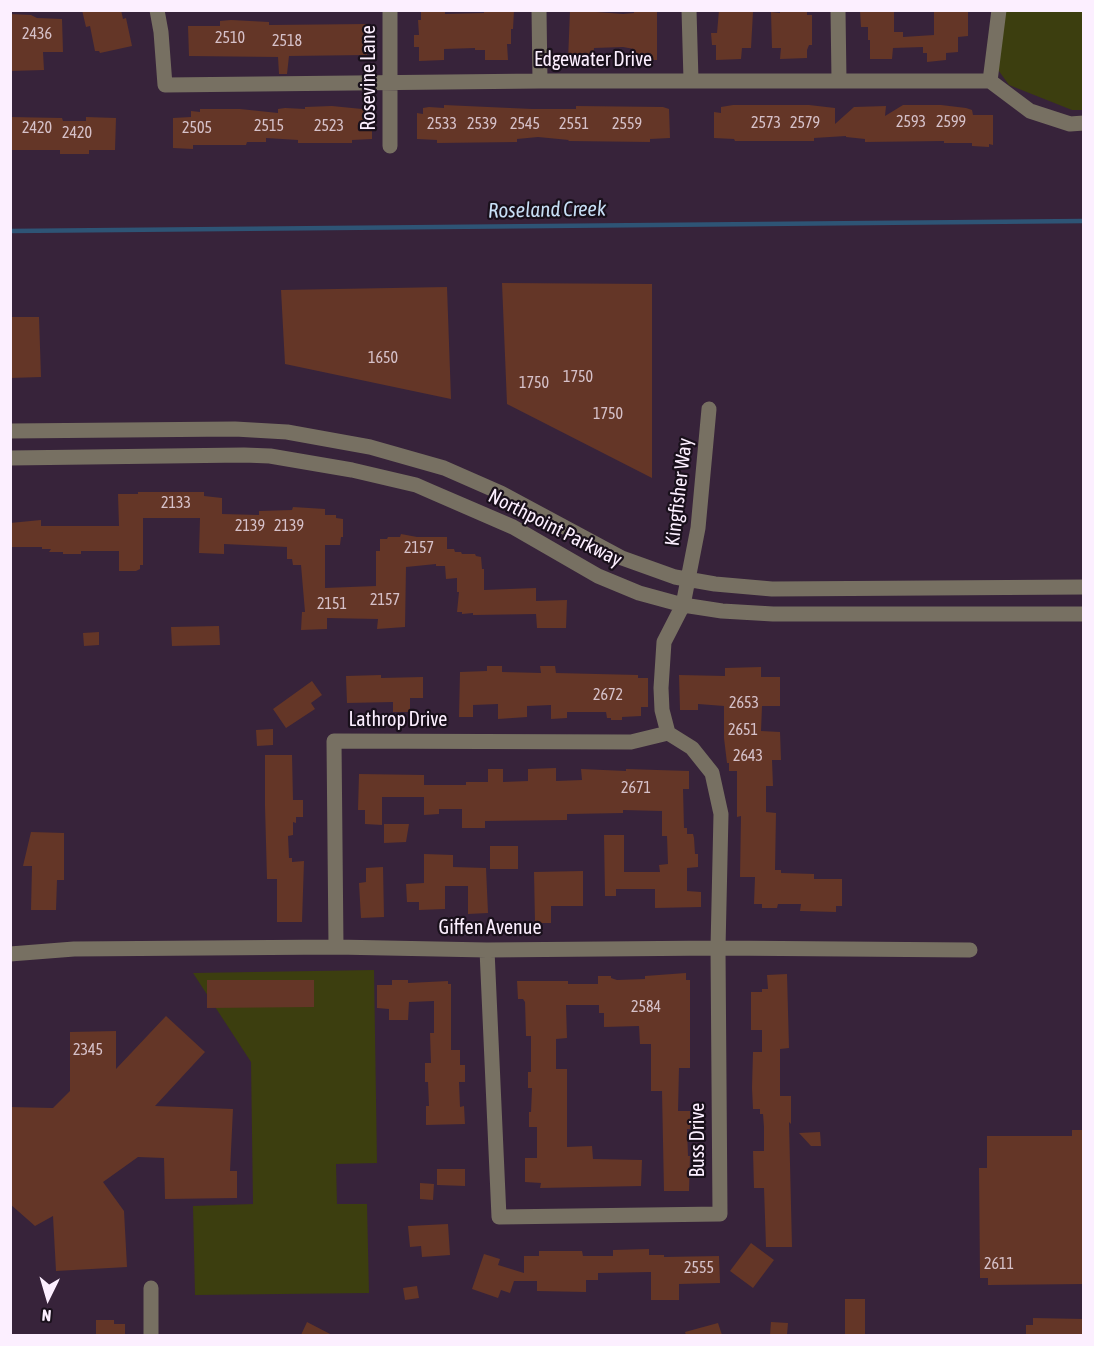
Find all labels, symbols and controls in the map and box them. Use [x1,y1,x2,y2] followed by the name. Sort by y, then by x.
[22,24,52,44] house number: 2436
[357,25,381,131] street label: Rosevine Lane
[215,28,245,48] house number: 2510
[272,31,302,51] house number: 2518
[534,48,652,72] street label: Edgewater Drive
[896,112,926,132] house number: 2593
[936,112,966,132] house number: 2599
[751,113,781,133] house number: 2573
[790,113,820,133] house number: 2579
[427,114,457,134] house number: 2533
[467,114,497,134] house number: 2539
[510,114,540,134] house number: 2545
[559,114,589,134] house number: 2551
[612,114,642,134] house number: 2559
[254,116,284,136] house number: 2515
[314,116,344,136] house number: 2523
[22,118,52,138] house number: 2420
[182,118,212,138] house number: 2505
[62,123,92,143] house number: 2420
[488,196,606,224] water label: Roseland Creek
[368,348,398,368] house number: 1650
[563,367,593,387] house number: 1750
[519,373,549,393] house number: 1750
[593,404,623,424] house number: 1750
[660,437,698,547] street label: Kingfisher Way
[484,484,626,572] street label: Northpoint Parkway
[161,493,191,513] house number: 2133
[235,516,265,536] house number: 2139
[274,516,304,536] house number: 2139
[404,538,434,558] house number: 2157
[370,590,400,610] house number: 2157
[317,594,347,614] house number: 2151
[593,685,623,705] house number: 2672
[729,693,759,713] house number: 2653
[349,708,447,732] street label: Lathrop Drive
[728,720,758,740] house number: 2651
[733,746,763,766] house number: 2643
[621,778,651,798] house number: 2671
[439,916,541,940] street label: Giffen Avenue
[631,997,661,1017] house number: 2584
[73,1040,103,1060] house number: 2345
[686,1103,710,1177] street label: Buss Drive
[984,1254,1014,1274] house number: 2611
[684,1258,714,1278] house number: 2555
[18,1268,78,1328] north arrow
[41,1307,52,1325] text: N

